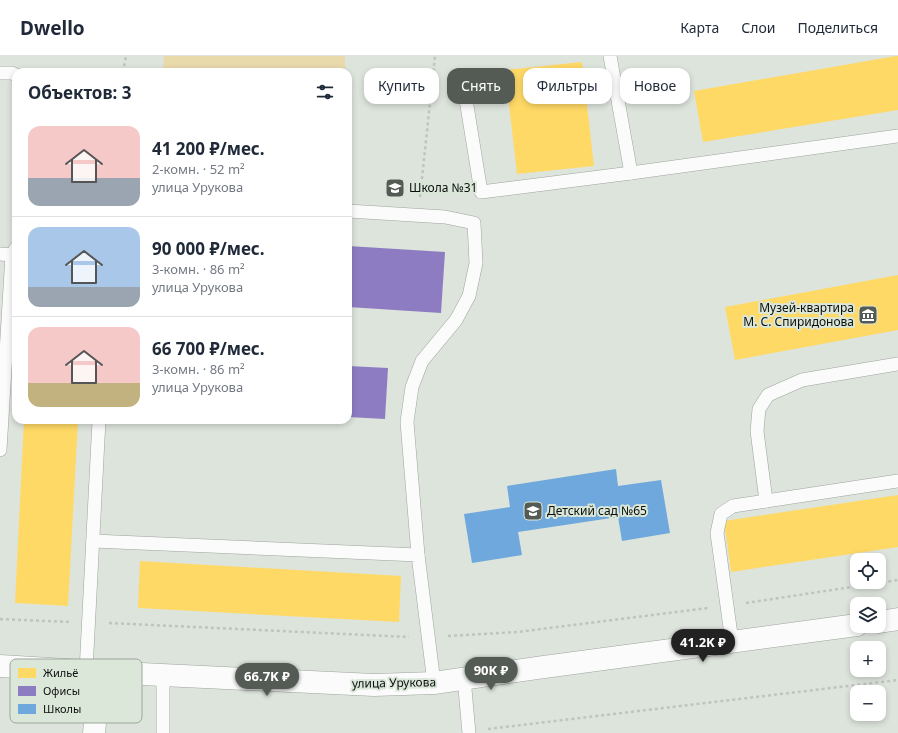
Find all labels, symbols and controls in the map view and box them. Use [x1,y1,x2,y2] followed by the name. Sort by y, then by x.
[20,15,85,41] text: Dwello
[680,18,719,37] text: Карта
[741,18,775,37] text: Слои
[797,18,878,37] text: Поделиться
[364,68,439,104] chip: Купить
[447,68,515,104] chip: Снять
[523,68,612,104] chip: Фильтры
[620,68,690,104] chip: Новое
[28,81,131,104] text: Объектов: 3
[314,81,336,103] icon: filters
[152,137,265,160] text: 41 200 ₽/мес.
[60,142,108,190] icon: home
[152,160,245,178] text: 2-комн. · 52 m²
[384,177,406,199] school or university icon: Школа №31
[152,178,243,196] text: улица Урукова
[409,179,478,196] place label: Школа №31
[152,237,265,260] text: 90 000 ₽/мес.
[60,243,108,291] icon: home
[152,260,245,278] text: 3-комн. · 86 m²
[152,278,243,296] text: улица Урукова
[743,299,854,330] place label: Музей-квартира М. С. Спиридонова
[857,304,879,326] museum icon: Музей-квартира М. С. Спиридонова
[152,337,265,360] text: 66 700 ₽/мес.
[60,343,108,391] icon: home
[152,360,245,378] text: 3-комн. · 86 m²
[152,378,243,396] text: улица Урукова
[522,500,544,522] school or university icon: Детский сад №65
[547,502,647,519] place label: Детский сад №65
[850,553,886,721] map controls
[850,553,886,589] button: locate
[850,597,886,633] button: layers
[666,629,740,663] pin: 41.2K ₽
[680,633,726,651] text: 41.2K ₽
[850,641,886,677] button: +
[463,657,519,691] pin: 90K ₽
[10,659,142,723] legend
[474,661,508,679] text: 90K ₽
[230,663,304,697] pin: 66.7K ₽
[43,665,78,680] text: Жильё
[244,667,290,685] text: 66.7K ₽
[352,673,436,692] street label: улица Урукова
[43,683,80,698] text: Офисы
[850,685,886,721] button: −
[43,701,81,716] text: Школы

